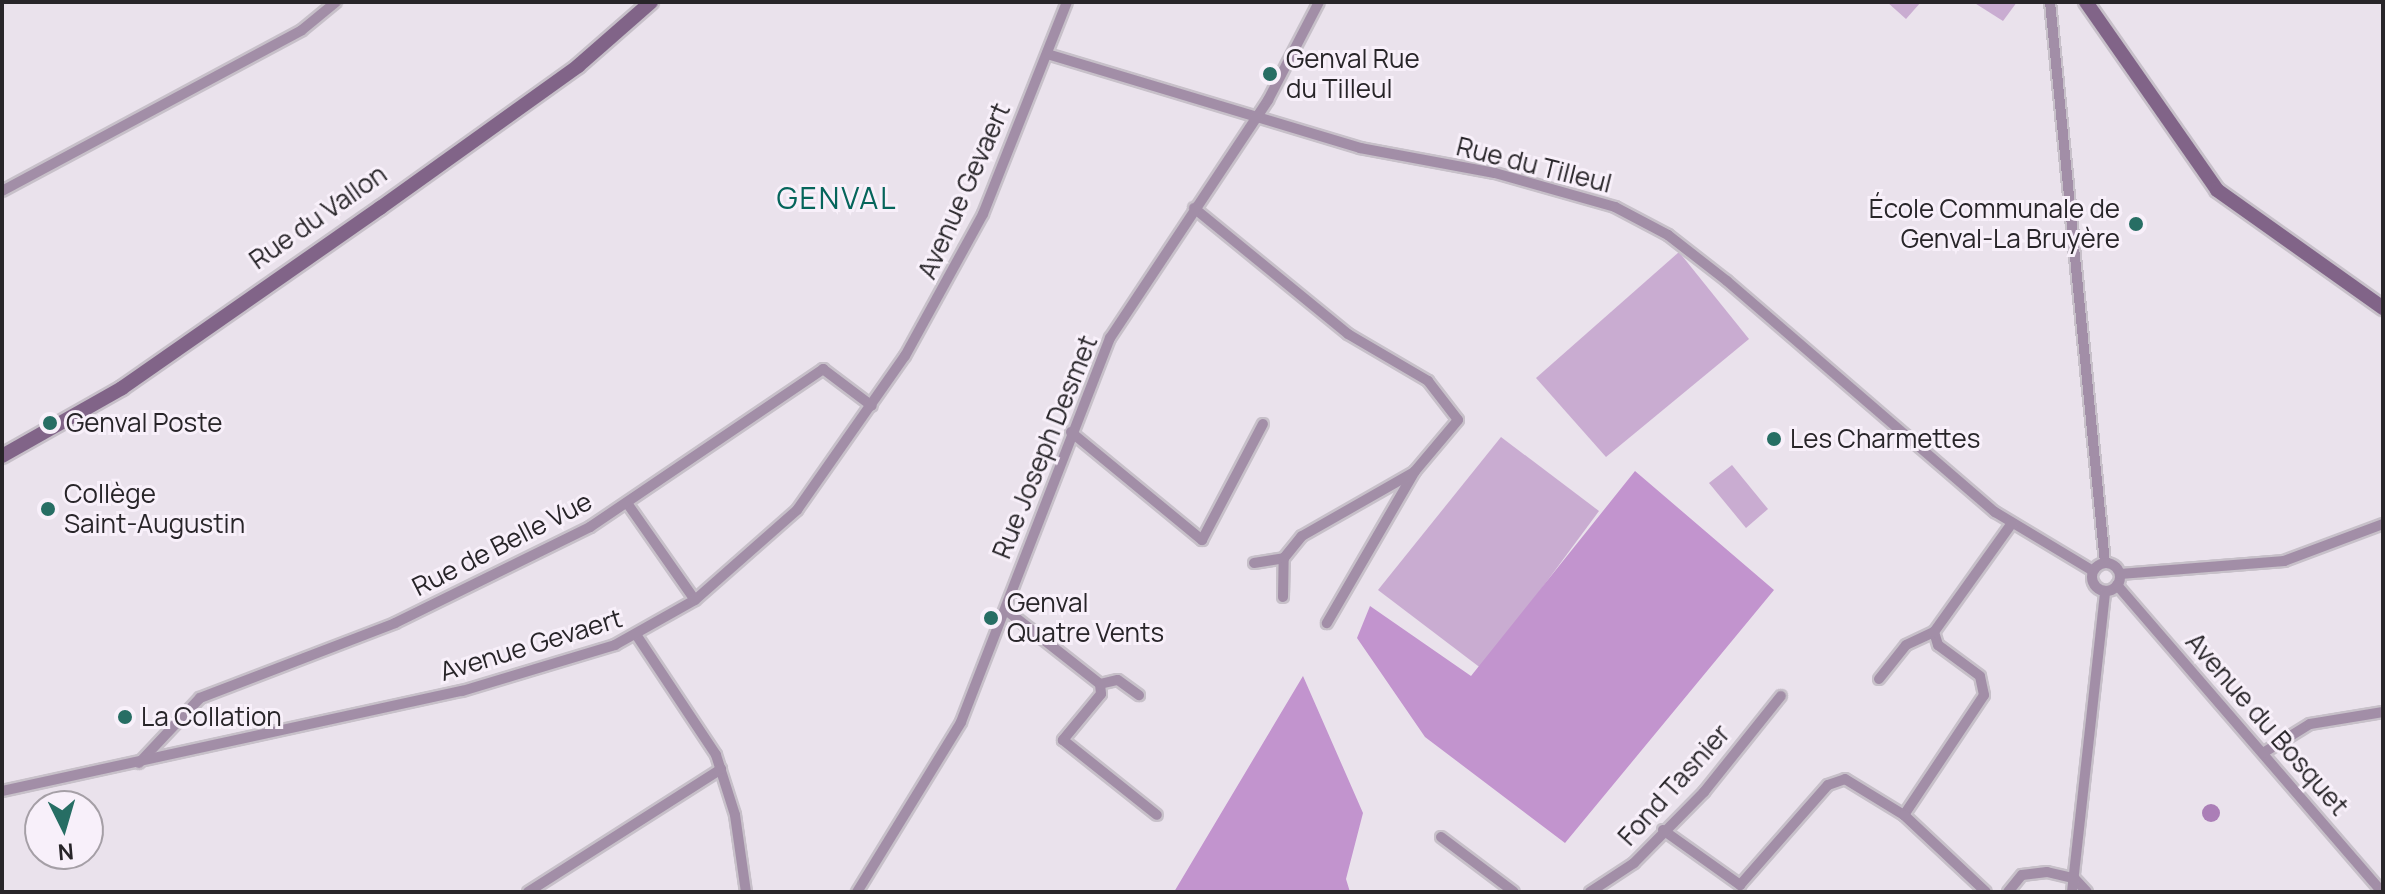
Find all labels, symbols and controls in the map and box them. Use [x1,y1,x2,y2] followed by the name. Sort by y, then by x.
[1286,43,1420,104] place label: Genval Rue du Tilleul
[1261,65,1279,83] marker: Genval Rue du Tilleul
[911,98,1017,284] street label: Avenue Gevaert
[1453,131,1615,199] street label: Rue du Tilleul
[243,158,393,276] street label: Rue du Vallon
[776,180,898,216] district label: GENVAL
[1869,193,2120,254] place label: École Communale de Genval-La Bruyère
[2127,215,2145,233] marker: École Communale de Genval-La Bruyère
[986,331,1104,563] street label: Rue Joseph Desmet
[66,407,222,439] place label: Genval Poste
[41,414,59,432] marker: Genval Poste
[1790,423,1980,455] place label: Les Charmettes
[1765,430,1783,448] marker: Les Charmettes
[64,478,245,540] place label: Collège Saint-Augustin
[407,485,597,603] street label: Rue de Belle Vue
[39,500,57,518] marker: Collège Saint-Augustin
[1007,587,1164,648] place label: Genval Quatre Vents
[436,602,626,688] street label: Avenue Gevaert
[982,609,1000,627] marker: Genval Quatre Vents
[2179,626,2355,822] street label: Avenue du Bosquet
[141,701,282,733] place label: La Collation
[116,708,134,726] marker: La Collation
[1612,718,1736,852] street label: Fond Tasnier
[24,790,104,870] north arrow
[57,836,75,868] text: N

